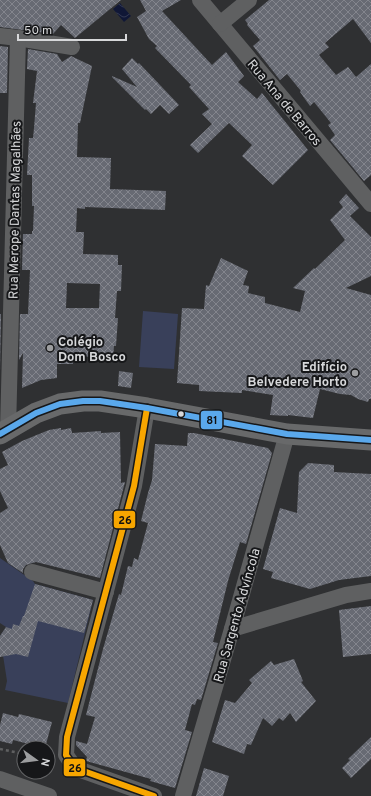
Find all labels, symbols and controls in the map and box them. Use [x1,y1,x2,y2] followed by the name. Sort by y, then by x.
[18,16,126,42] scale bar
[24,23,52,39] text: 50 m
[243,57,324,150] street label: Rua Ana de Barros
[6,121,26,299] street label: Rua Merope Dantas Magalhães
[58,335,126,366] place label: Colégio Dom Bosco
[45,343,55,353] marker: Colégio Dom Bosco
[248,360,347,391] place label: Edifício Belvedere Horto
[350,368,360,378] marker: Edifício Belvedere Horto
[176,409,186,419] unlabelled marker
[200,410,223,430] line badge: 81
[206,414,218,428] text: 81
[113,510,136,529] line badge: 26
[118,514,132,528] text: 26
[211,547,265,685] street label: Rua Sargento Advíncola
[16,740,56,780] north arrow
[37,757,52,768] text: N
[63,758,86,777] line badge: 26
[68,762,82,776] text: 26

